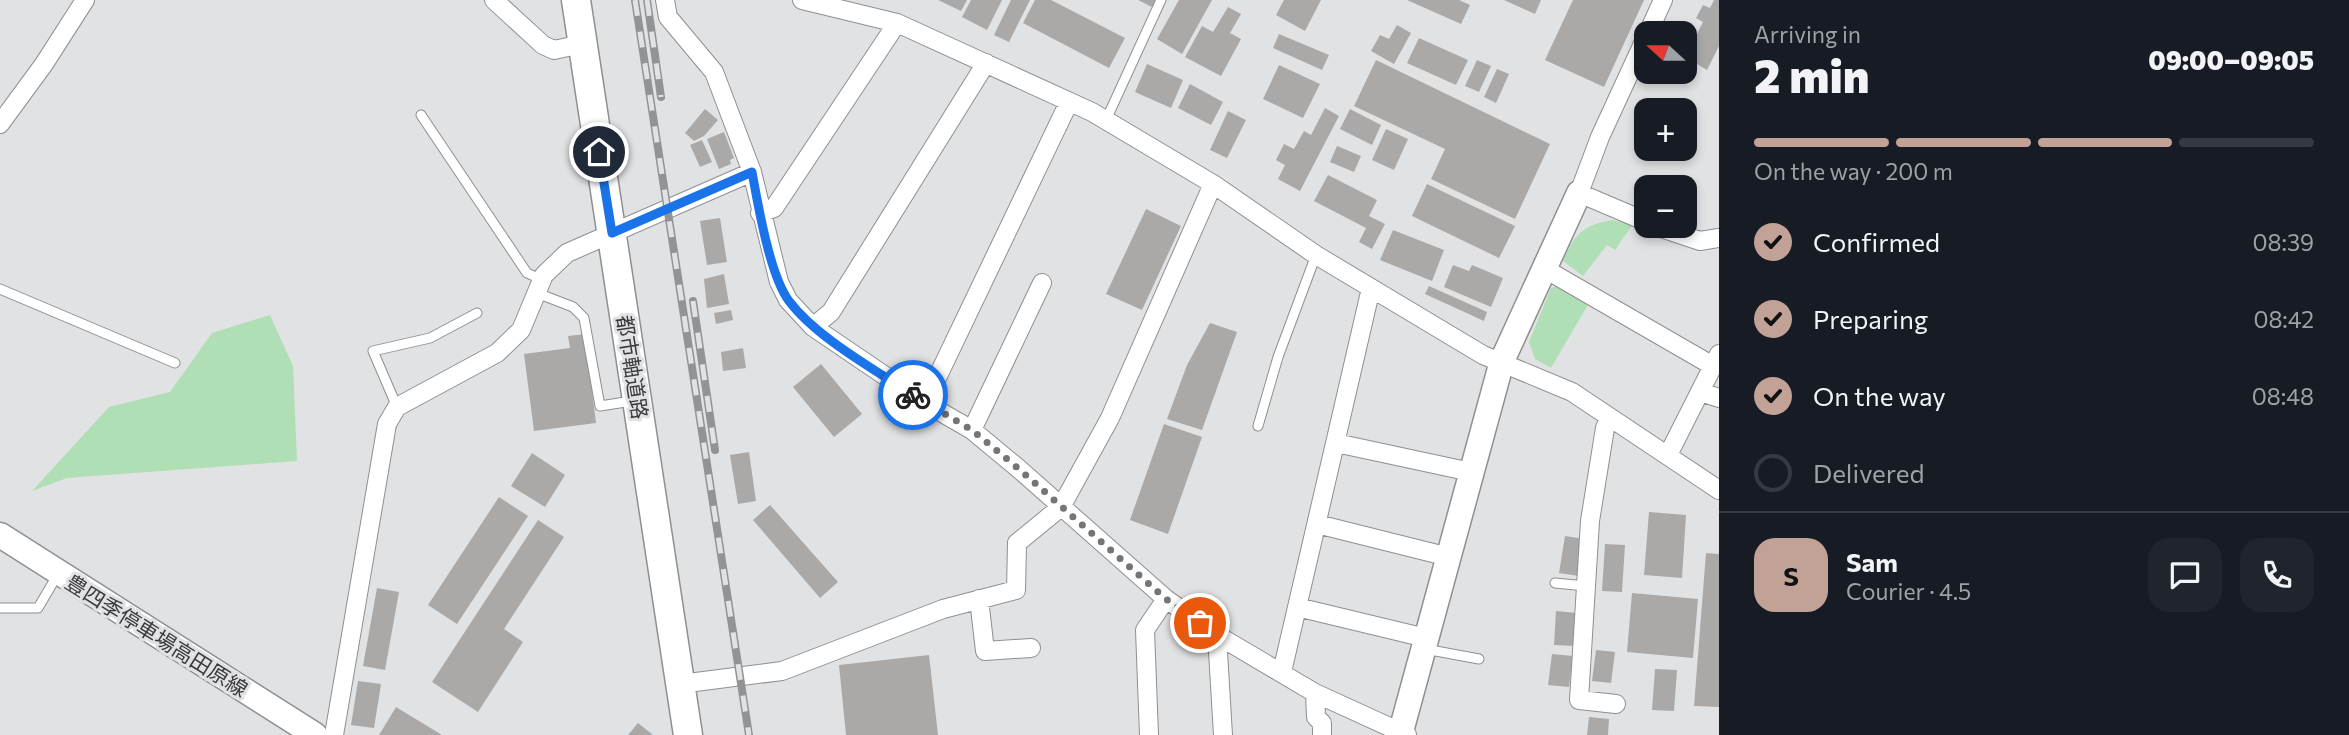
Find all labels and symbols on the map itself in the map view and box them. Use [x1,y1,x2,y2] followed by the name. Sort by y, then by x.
[1634,21,1698,84] north arrow
[569,122,629,182] pin
[612,313,654,421] street label: 都市軸道路
[878,360,948,430] courier
[61,569,253,701] street label: 豊四季停車場高田原線
[1170,593,1230,653] pin

